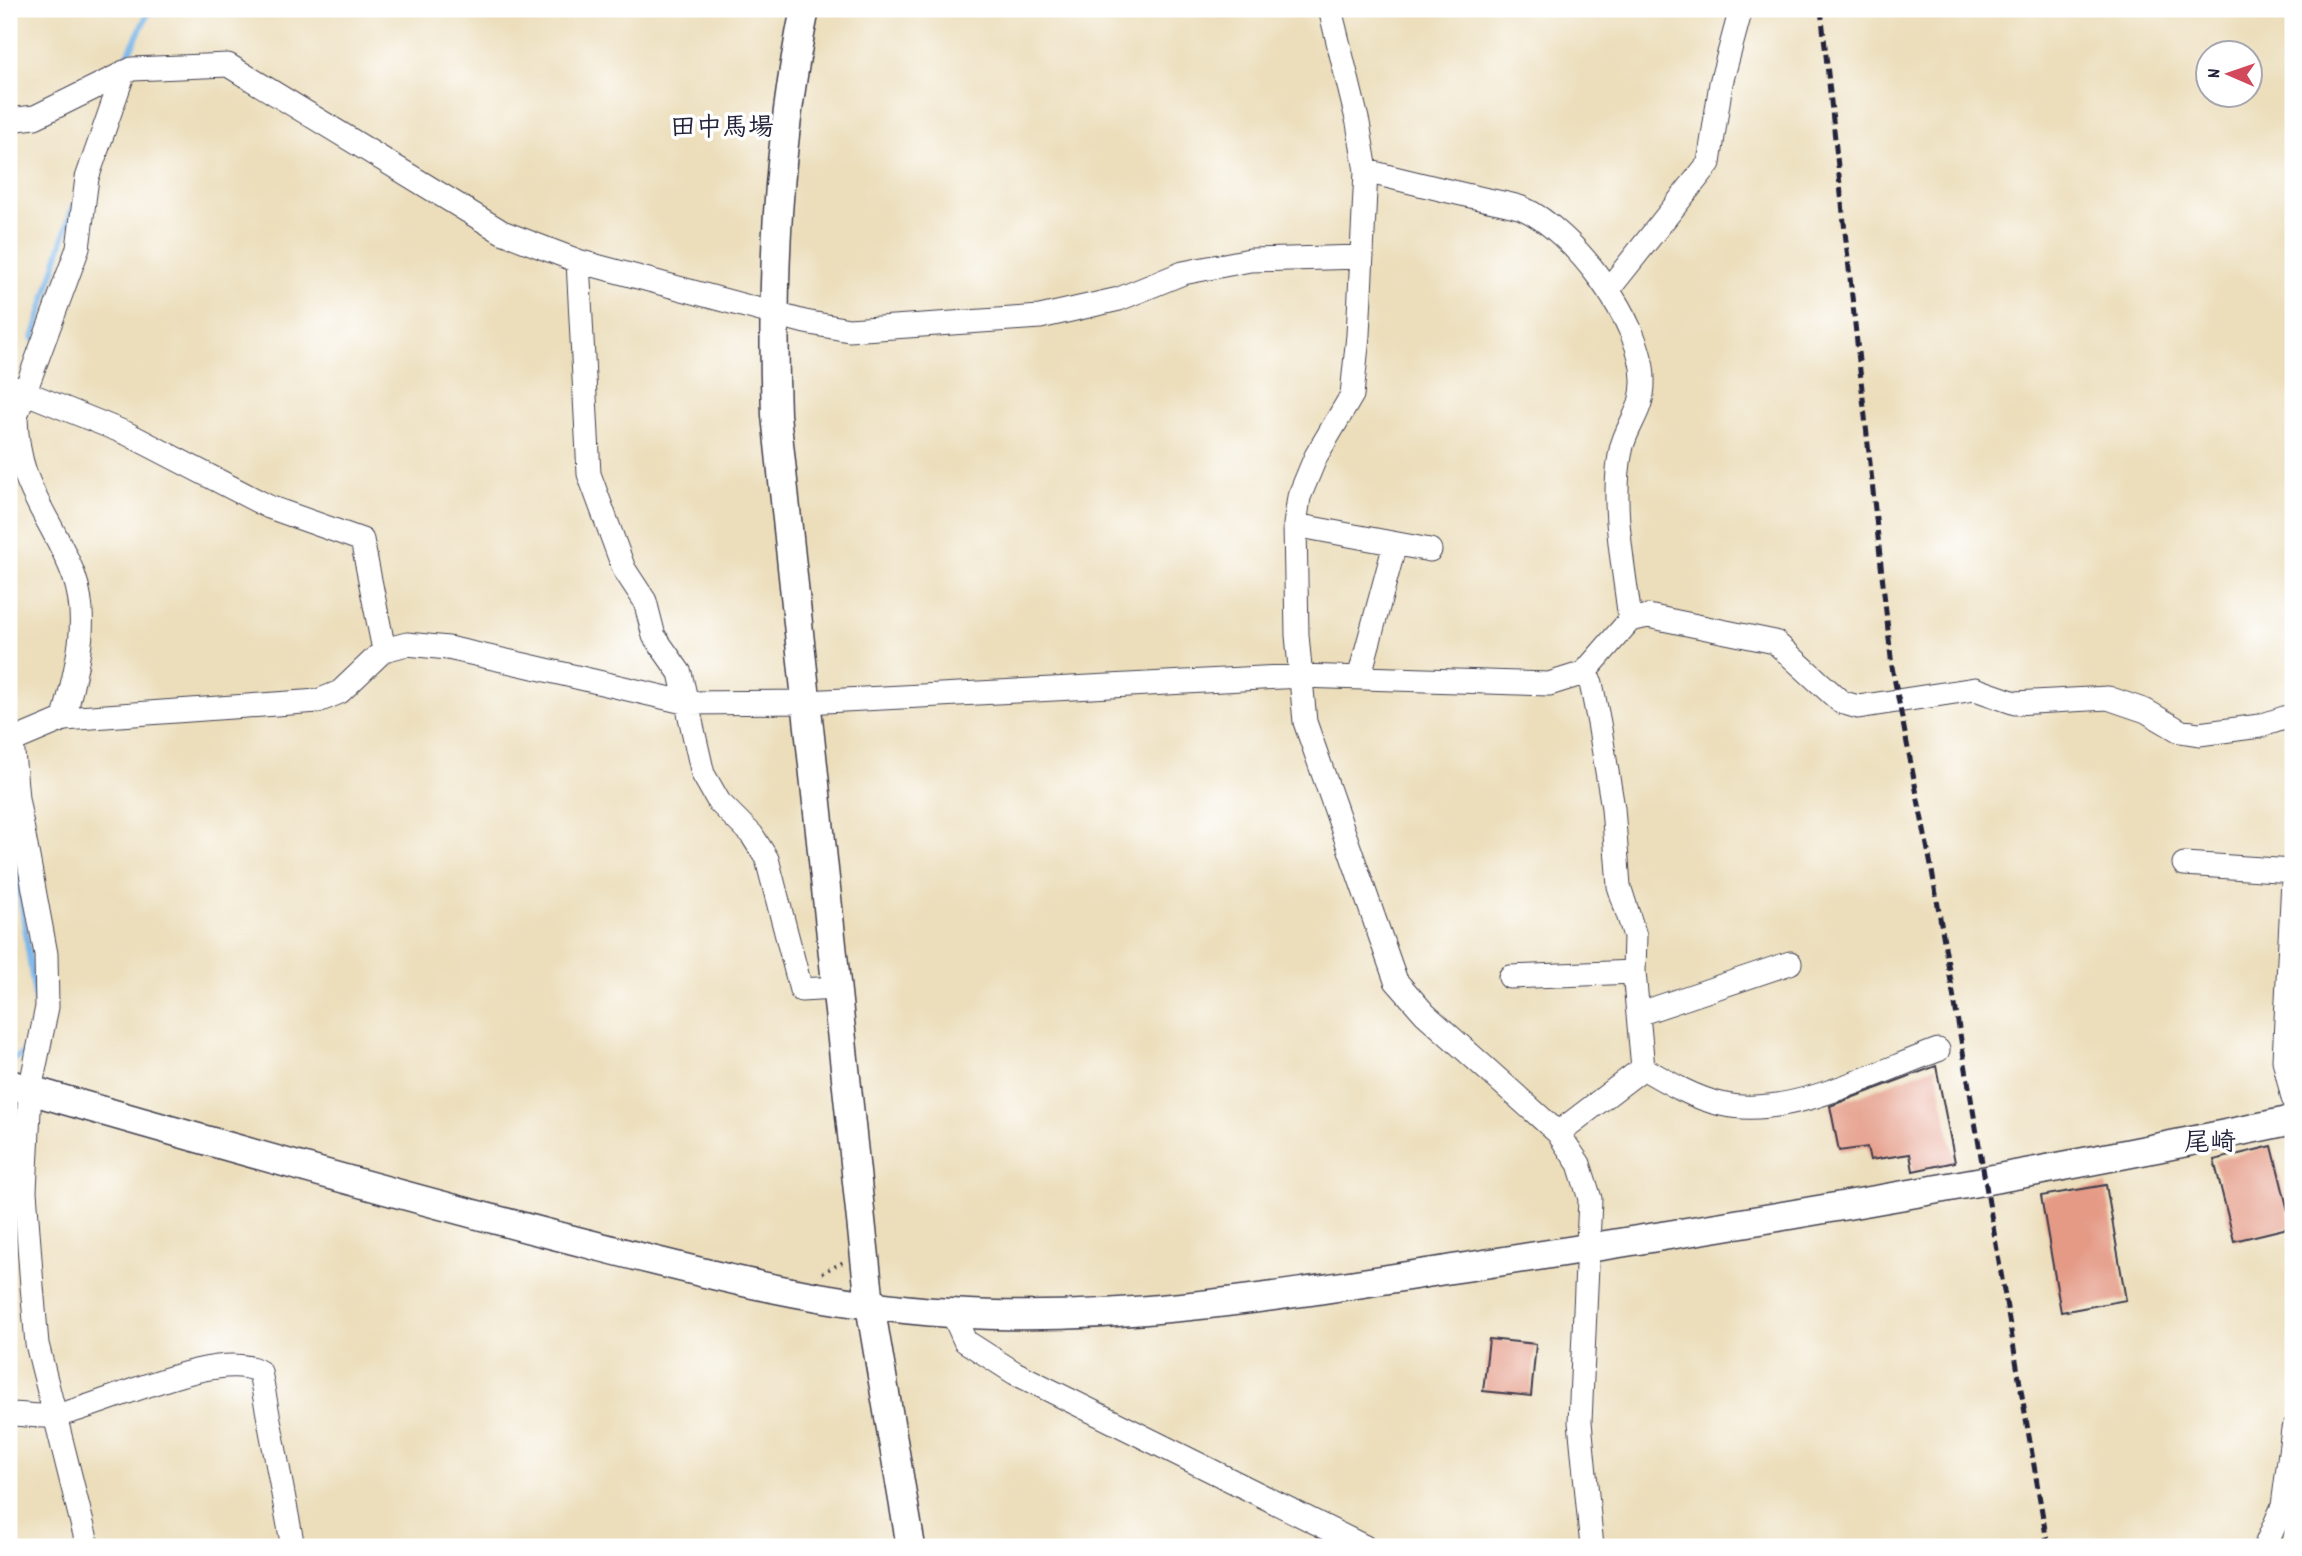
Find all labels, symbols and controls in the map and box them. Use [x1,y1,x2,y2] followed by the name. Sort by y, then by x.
[2194,38,2264,108] north arrow
[2202,68,2229,79] text: N
[670,111,774,148] district label: 田中馬場
[2184,1126,2236,1163] district label: 尾崎

